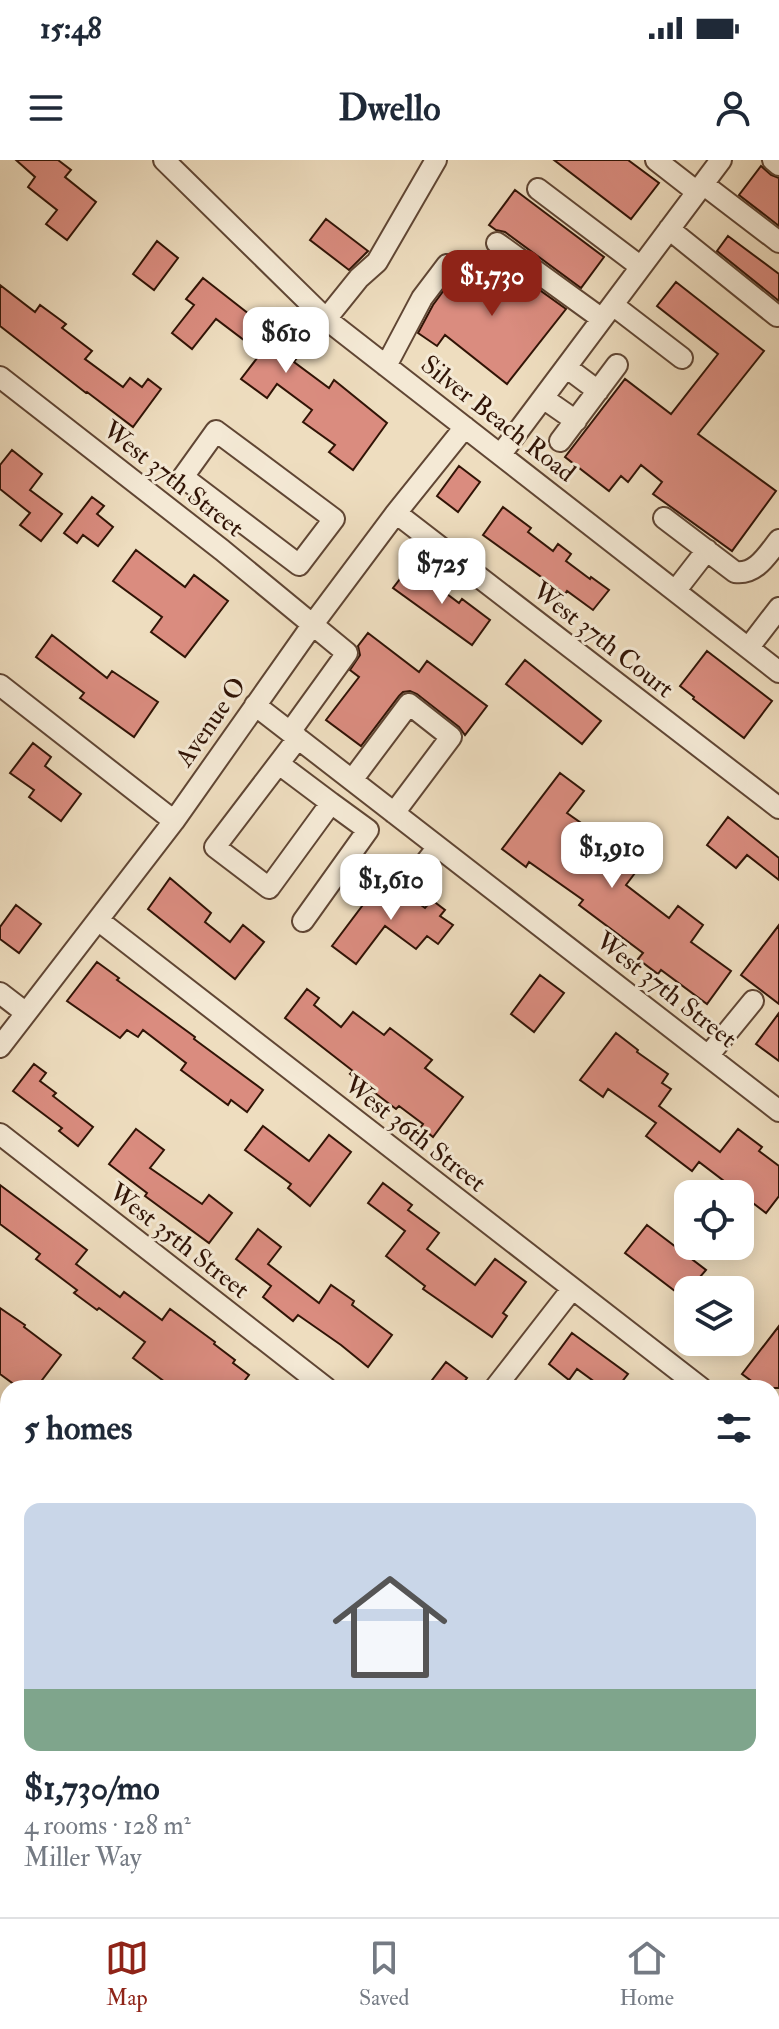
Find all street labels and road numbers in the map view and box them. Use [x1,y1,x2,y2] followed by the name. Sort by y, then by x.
[414,349,582,489] street label: Silver Beach Road
[95,413,250,544] street label: West 37th Street
[525,574,680,705] street label: West 37th Court
[168,671,253,774] street label: Avenue O
[588,924,743,1055] street label: West 37th Street
[337,1068,492,1199] street label: West 36th Street
[102,1176,256,1306] street label: West 35th Street

